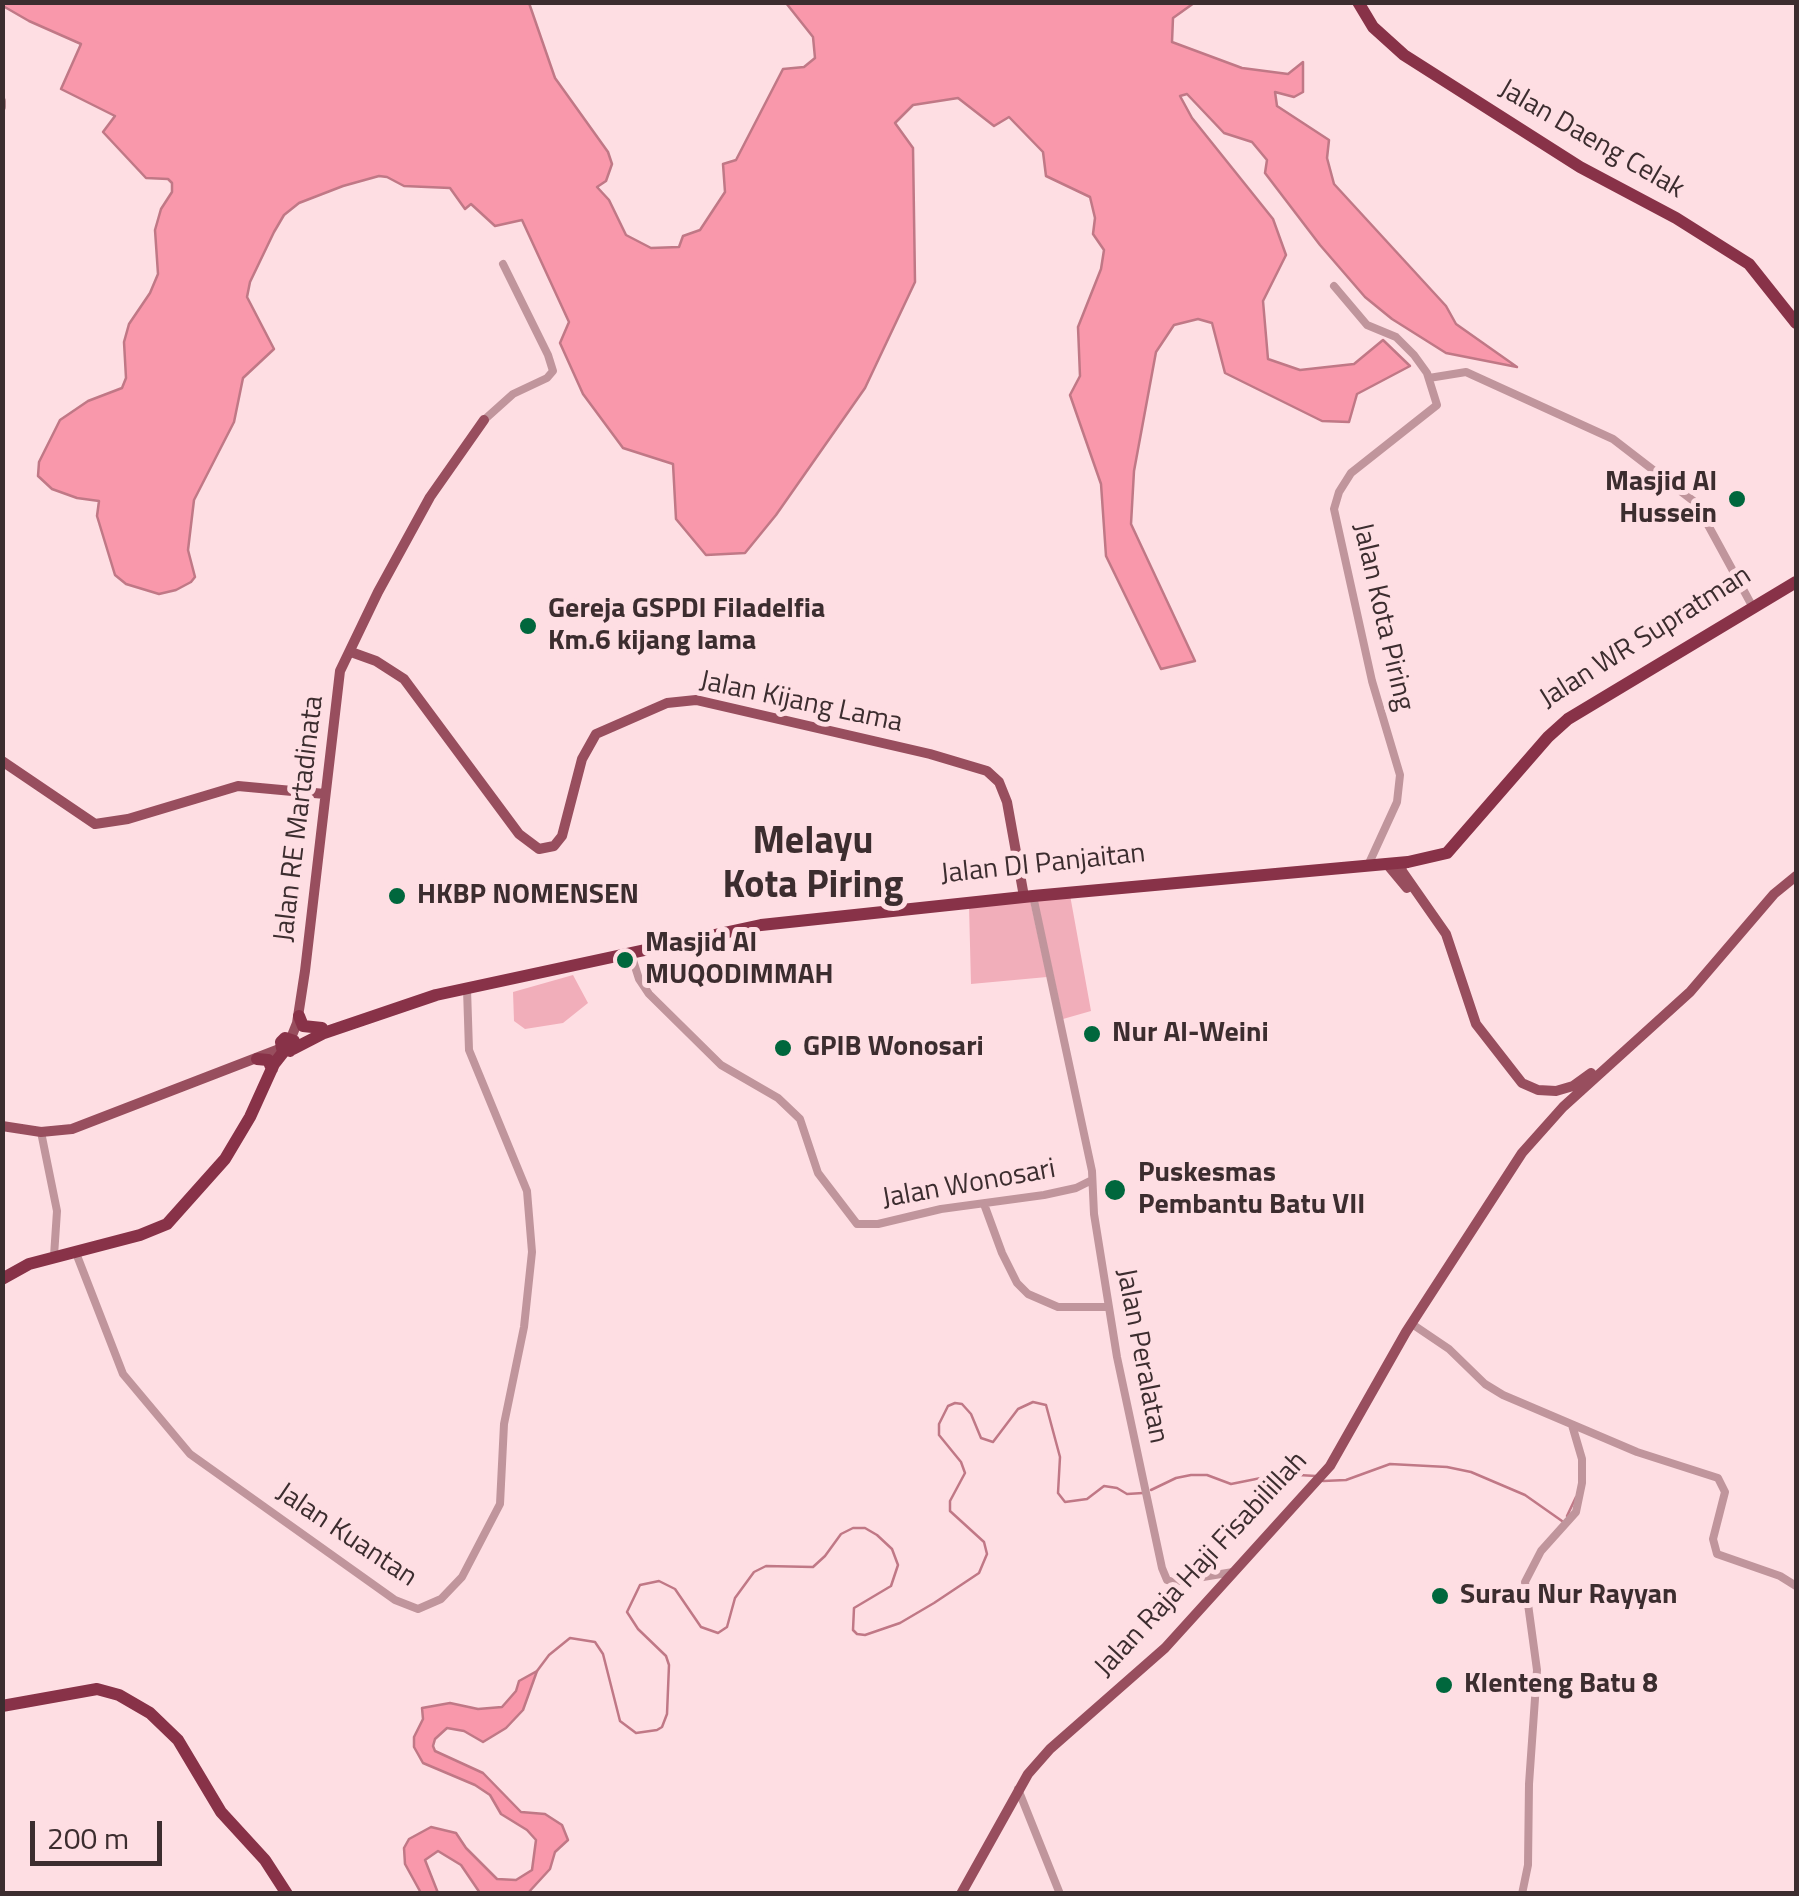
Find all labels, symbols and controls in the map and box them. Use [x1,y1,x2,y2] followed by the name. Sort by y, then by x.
[1492,73,1690,207] street label: Jalan Daeng Celak
[1605,466,1717,532] place label: Masjid Al Hussein
[1726,488,1748,510] marker: Masjid Al Hussein
[1344,520,1420,714] street label: Jalan Kota Piring
[1534,559,1758,717] street label: Jalan WR Supratman
[548,593,825,659] place label: Gereja GSPDI Filadelfia Km.6 kijang lama
[517,615,539,637] marker: Gereja GSPDI Filadelfia Km.6 kijang lama
[697,665,905,741] street label: Jalan Kijang Lama
[268,694,332,944] street label: Jalan RE Martadinata
[722,821,904,911] district label: Melayu Kota Piring
[939,838,1147,892] street label: Jalan DI Panjaitan
[417,879,639,913] place label: HKBP NOMENSEN
[386,885,408,907] marker: HKBP NOMENSEN
[645,927,834,993] place label: Masjid Al MUQODIMMAH
[614,949,636,971] marker: Masjid Al MUQODIMMAH
[1112,1017,1269,1051] place label: Nur Al-Weini
[1081,1023,1103,1045] marker: Nur Al-Weini
[803,1031,984,1065] place label: GPIB Wonosari
[772,1037,794,1059] marker: GPIB Wonosari
[880,1153,1058,1217] street label: Jalan Wonosari
[1138,1157,1365,1223] place label: Puskesmas Pembantu Batu VII
[1102,1177,1128,1203] marker: Puskesmas Pembantu Batu VII
[1108,1266,1174,1446] street label: Jalan Peralatan
[1089,1445,1315,1685] street label: Jalan Raja Haji Fisabilillah
[269,1477,423,1595] street label: Jalan Kuantan
[1460,1579,1677,1613] place label: Surau Nur Rayyan
[1429,1585,1451,1607] marker: Surau Nur Rayyan
[1464,1668,1658,1702] place label: Klenteng Batu 8
[1433,1674,1455,1696] marker: Klenteng Batu 8
[35,1801,168,1863] scale bar
[47,1815,129,1861] text: 200 m

